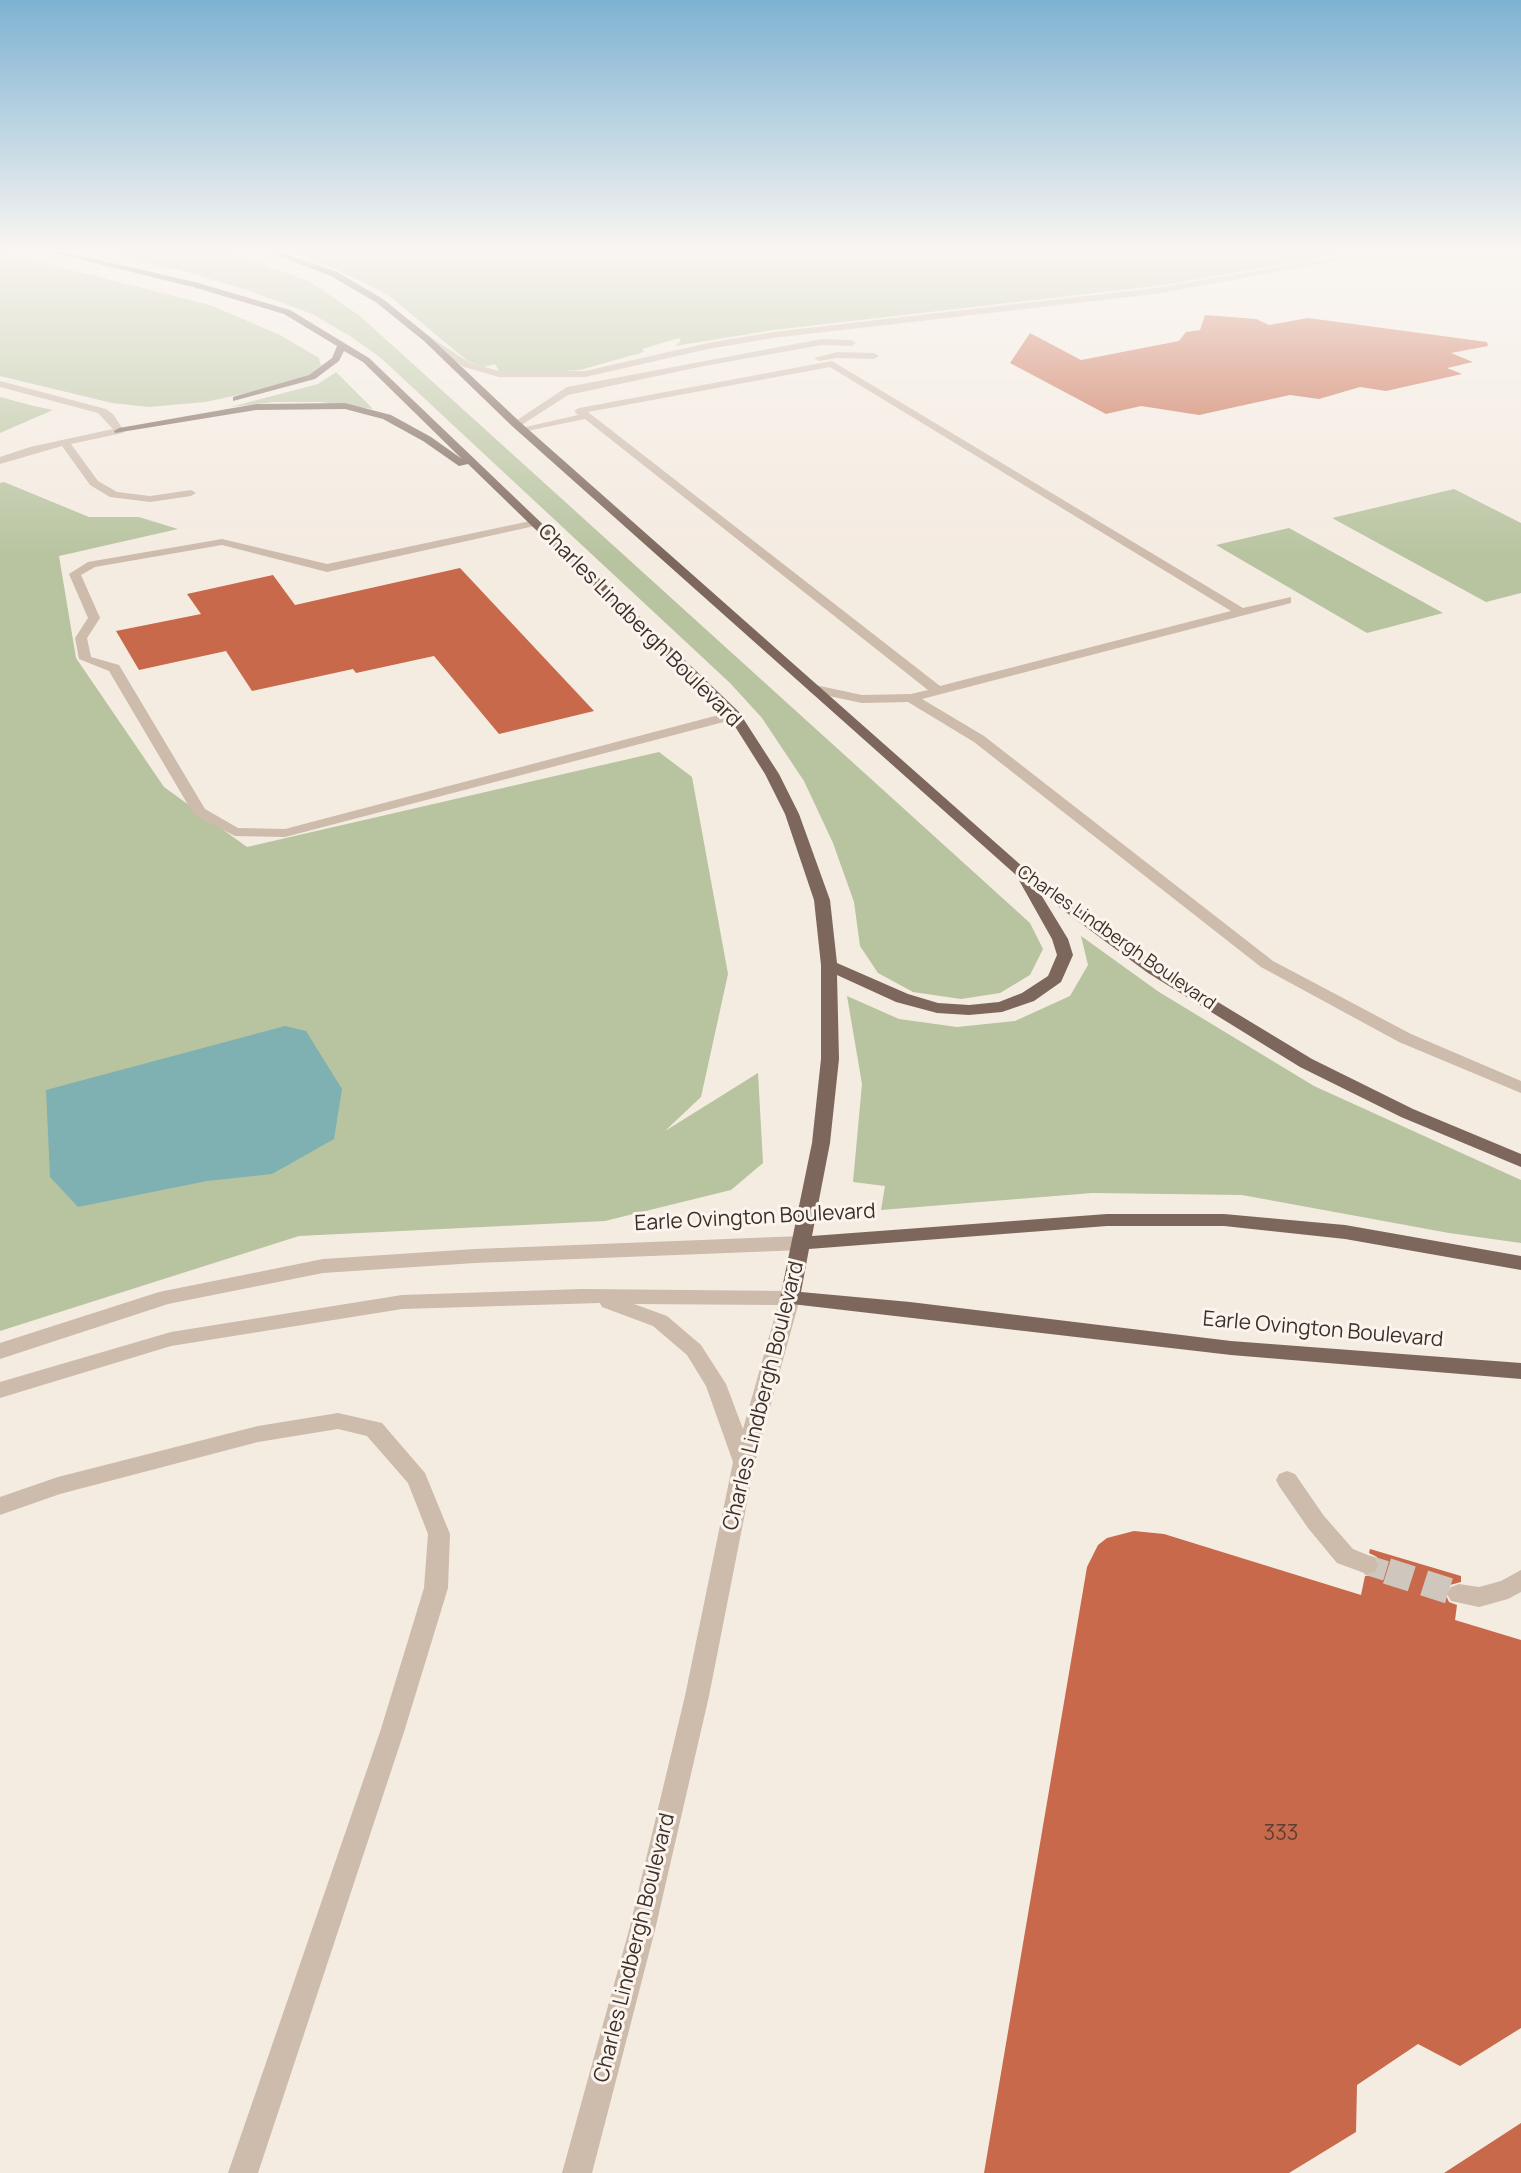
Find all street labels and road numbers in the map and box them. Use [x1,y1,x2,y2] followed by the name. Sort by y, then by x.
[532,519,746,733] street label: Charles Lindbergh Boulevard
[1013,861,1219,1015] street label: Charles Lindbergh Boulevard
[634,1199,876,1237] street label: Earle Ovington Boulevard
[718,1259,810,1533] street label: Charles Lindbergh Boulevard
[1202,1307,1444,1353] street label: Earle Ovington Boulevard
[589,1811,681,2085] street label: Charles Lindbergh Boulevard

